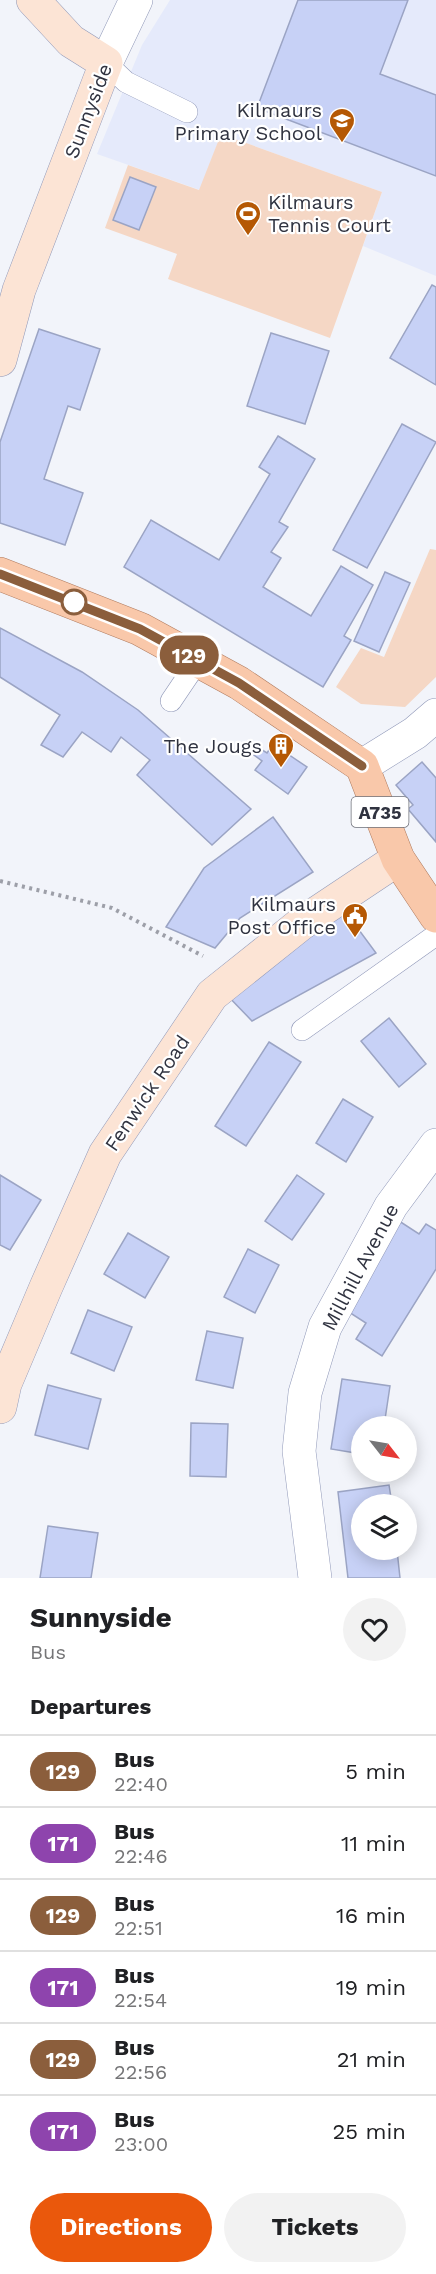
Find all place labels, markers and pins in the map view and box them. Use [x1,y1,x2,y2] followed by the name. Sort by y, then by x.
[175,98,322,145] place label: Kilmaurs Primary School
[327,106,357,144] school or university icon: Kilmaurs Primary School
[268,190,391,237] place label: Kilmaurs Tennis Court
[233,199,263,237] sports icon: Kilmaurs Tennis Court
[61,589,87,615] unlabelled marker
[266,731,296,769] building icon: The Jougs
[163,734,262,758] place label: The Jougs
[228,892,336,939] place label: Kilmaurs Post Office
[340,901,370,939] public building icon: Kilmaurs Post Office

